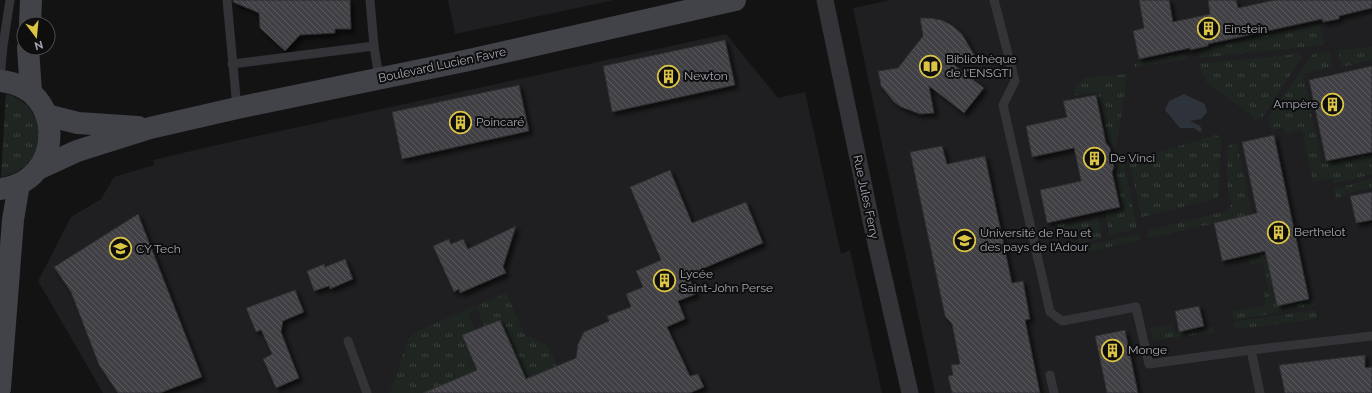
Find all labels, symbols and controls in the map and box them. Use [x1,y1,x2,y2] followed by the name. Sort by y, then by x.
[16,16,56,56] north arrow
[1195,16,1221,42] building icon: Einstein
[1224,22,1267,36] place label: Einstein
[33,38,44,53] text: N
[377,45,507,85] street label: Boulevard Lucien Favre
[946,52,1017,80] place label: Bibliothèque de l'ENSGTI
[917,53,943,79] library icon: Bibliothèque de l'ENSGTI
[656,63,682,89] building icon: Newton
[684,69,728,83] place label: Newton
[1320,91,1346,117] building icon: Ampère
[1273,97,1318,111] place label: Ampère
[447,109,473,135] building icon: Poincaré
[476,115,524,129] place label: Poincaré
[1081,145,1107,171] building icon: De Vinci
[1110,151,1155,165] place label: De Vinci
[850,154,882,241] street label: Rue Jules Ferry
[1265,219,1291,245] building icon: Berthelot
[1294,225,1346,239] place label: Berthelot
[980,226,1091,254] place label: Université de Pau et des pays de l'Adour
[951,227,977,253] school or university icon: Université de Pau et des pays de l'Adour
[107,236,133,262] school or university icon: CY Tech
[136,242,181,256] place label: CY Tech
[680,267,773,295] place label: Lycée Saint-John Perse
[652,268,678,294] building icon: Lycée Saint-John Perse
[1100,337,1126,363] building icon: Monge
[1128,343,1167,357] place label: Monge

